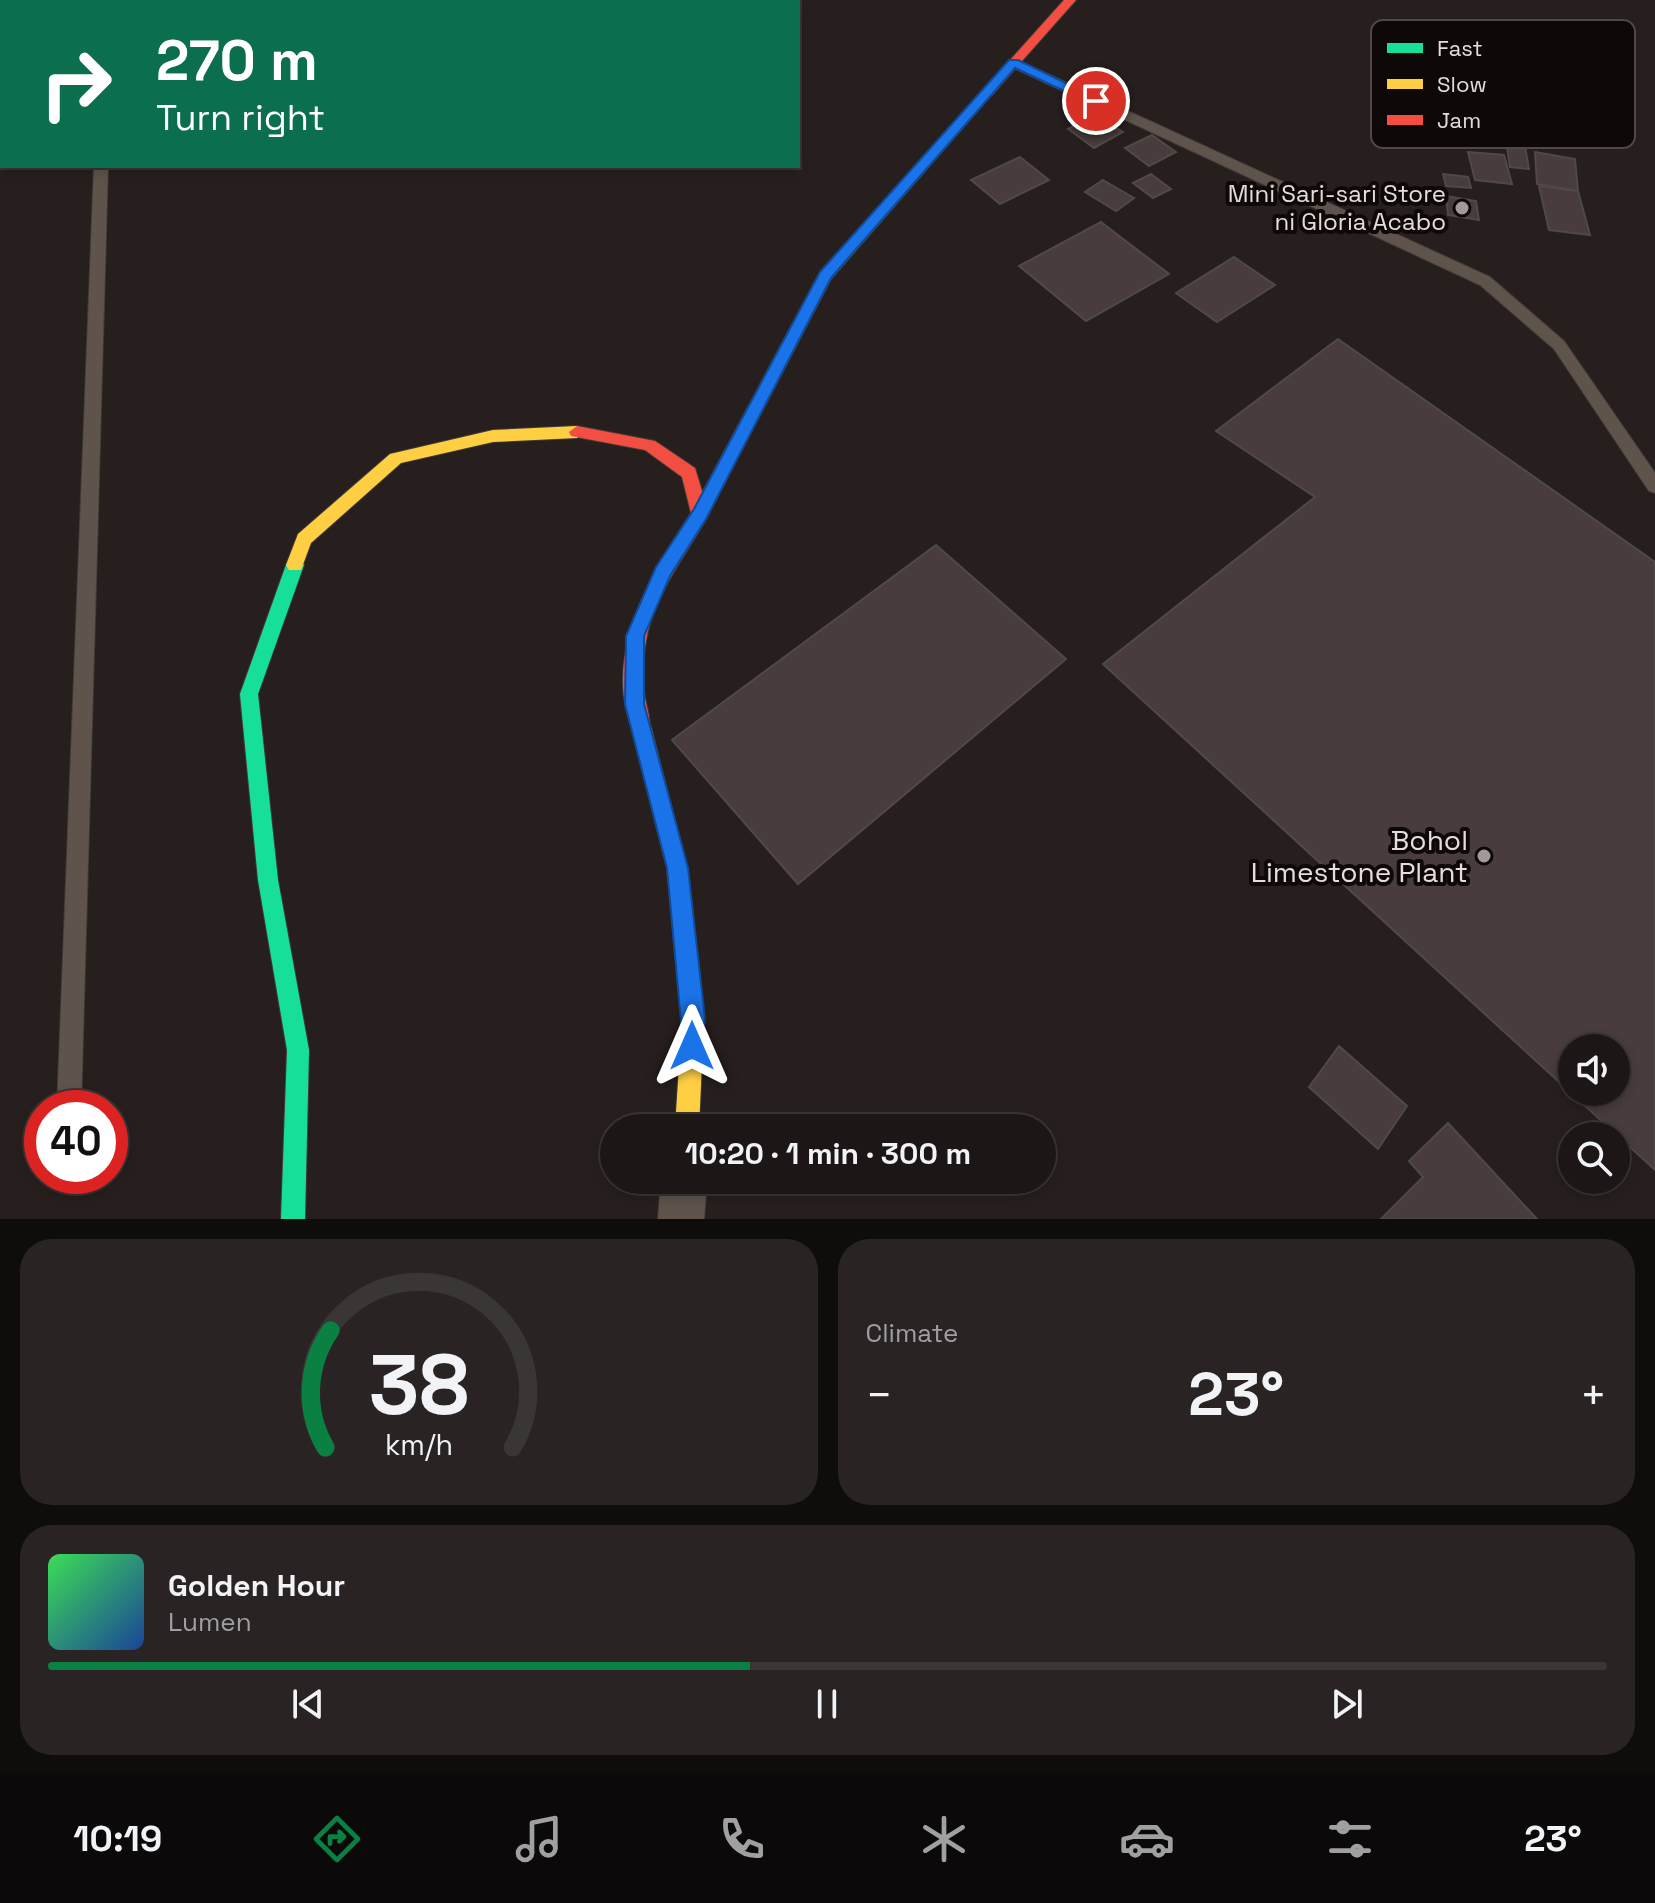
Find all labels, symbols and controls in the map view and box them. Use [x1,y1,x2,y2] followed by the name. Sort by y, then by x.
[1371,20,1635,148] legend
[156,25,318,96] text: 270 m
[24,32,128,136] icon: right
[1437,34,1483,62] text: Fast
[1062,67,1130,135] pin
[1437,70,1487,98] text: Slow
[1074,79,1118,123] icon: arrive
[156,95,325,141] text: Turn right
[1437,106,1481,134] text: Jam
[1228,178,1446,237] place label: Mini Sari-sari Store ni Gloria Acabo
[1453,199,1471,217] marker: Mini Sari-sari Store ni Gloria Acabo
[1251,822,1468,890] place label: Bohol Limestone Plant
[1475,847,1493,865] marker: Bohol Limestone Plant
[650,1004,734,1088] position arrow
[1558,1034,1630,1194] map controls
[1558,1034,1630,1106] button: sound
[24,1090,128,1194] speed limit sign: 40
[1558,1122,1630,1194] button: search
[685,1134,971,1173] text: 10:20 · 1 min · 300 m
[866,1316,958,1350] text: Climate
[368,1332,469,1438] text: 38
[1188,1356,1284,1433] text: 23°
[866,1367,893,1423] text: −
[1580,1367,1607,1423] text: +
[385,1427,453,1463] text: km/h
[168,1566,345,1605] text: Golden Hour
[168,1605,252,1639] text: Lumen
[286,1682,330,1726] icon: previous
[805,1682,849,1726] icon: pause
[1325,1682,1369,1726] icon: next
[309,1811,365,1867] icon: directions
[511,1811,567,1867] icon: music
[714,1811,770,1867] icon: phone
[916,1811,972,1867] icon: climate
[1119,1811,1175,1867] icon: car
[1322,1811,1378,1867] icon: filters
[73,1816,162,1862] text: 10:19
[1524,1816,1582,1862] text: 23°

